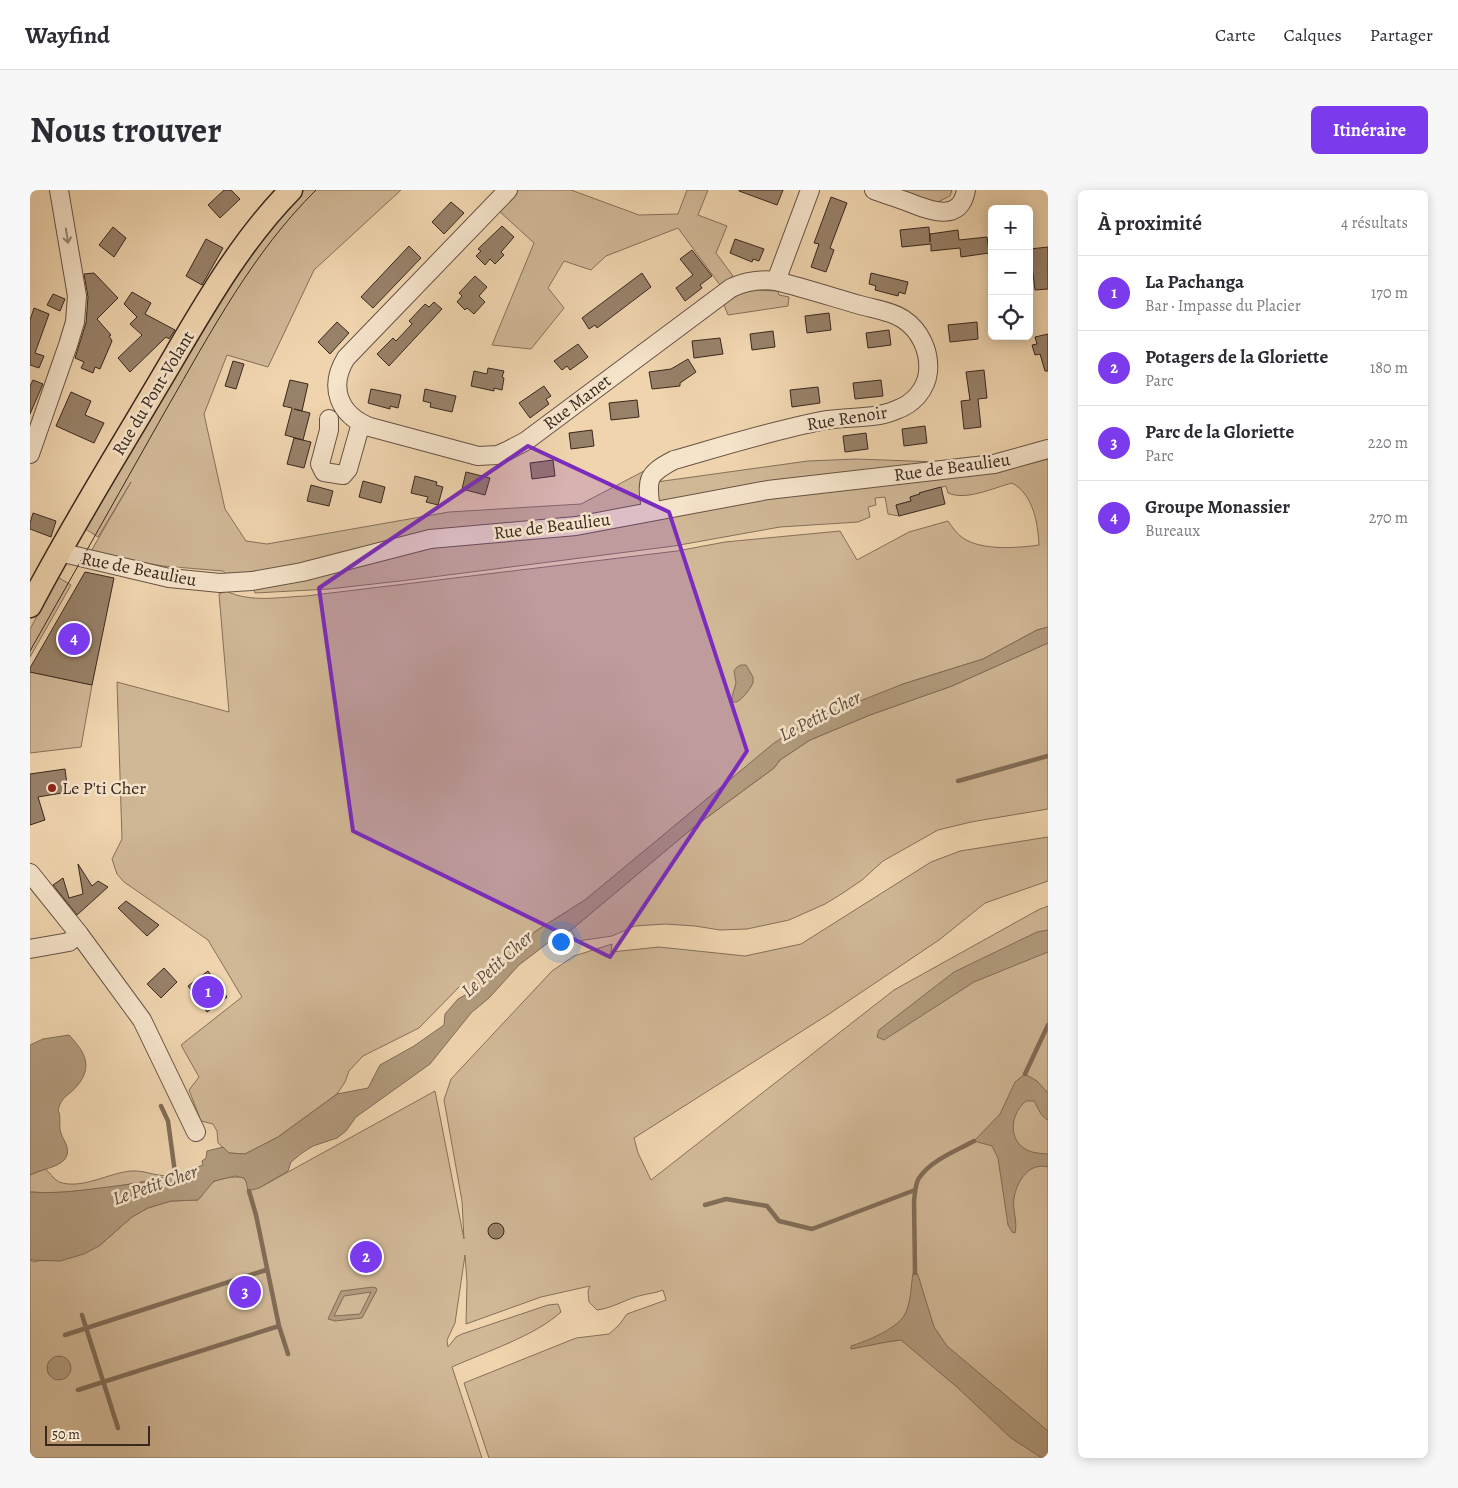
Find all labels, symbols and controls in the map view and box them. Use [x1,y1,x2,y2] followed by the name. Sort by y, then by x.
[25,19,110,51] text: Wayfind
[1215,23,1255,47] text: Carte
[1283,23,1342,47] text: Calques
[1370,23,1433,47] text: Partager
[30,106,222,154] text: Nous trouver
[1311,106,1428,154] button: Itinéraire
[988,205,1033,340] map controls
[988,205,1033,250] button: +
[1098,209,1202,237] text: À proximité
[1341,212,1408,234] text: 4 résultats
[62,227,72,243] one-way arrow
[988,250,1033,295] button: −
[1145,269,1244,295] text: La Pachanga
[1111,282,1117,304] text: 1
[1371,282,1408,304] text: 170 m
[988,295,1033,340] button: locate
[1145,295,1301,317] text: Bar · Impasse du Placier
[106,326,200,460] street label: Rue du Pont-Volant
[1145,344,1328,370] text: Potagers de la Gloriette
[1110,357,1118,379] text: 2
[1370,357,1408,379] text: 180 m
[538,369,616,435] street label: Rue Manet
[1145,370,1174,392] text: Parc
[805,400,889,436] street label: Rue Renoir
[1145,419,1294,445] text: Parc de la Gloriette
[1111,432,1117,454] text: 3
[1368,432,1408,454] text: 220 m
[1145,445,1174,467] text: Parc
[892,447,1012,487] street label: Rue de Beaulieu
[1145,494,1290,520] text: Groupe Monassier
[492,507,612,545] street label: Rue de Beaulieu
[1110,507,1118,529] text: 4
[1369,507,1408,529] text: 270 m
[1145,520,1200,542] text: Bureaux
[79,546,199,592] street label: Rue de Beaulieu
[58,620,90,658] pin: 4
[775,684,867,748] water label: Le Petit Cher
[62,776,146,800] place label: Le P'ti Cher
[46,782,58,794] marker: Le P'ti Cher
[455,924,540,1003] water label: Le Petit Cher
[548,929,574,955] your location
[192,973,224,1011] pin: 1
[109,1158,202,1212] water label: Le Petit Cher
[350,1238,382,1276] pin: 2
[229,1273,261,1311] pin: 3
[45,1423,150,1446] scale bar
[52,1425,80,1444] text: 50 m

